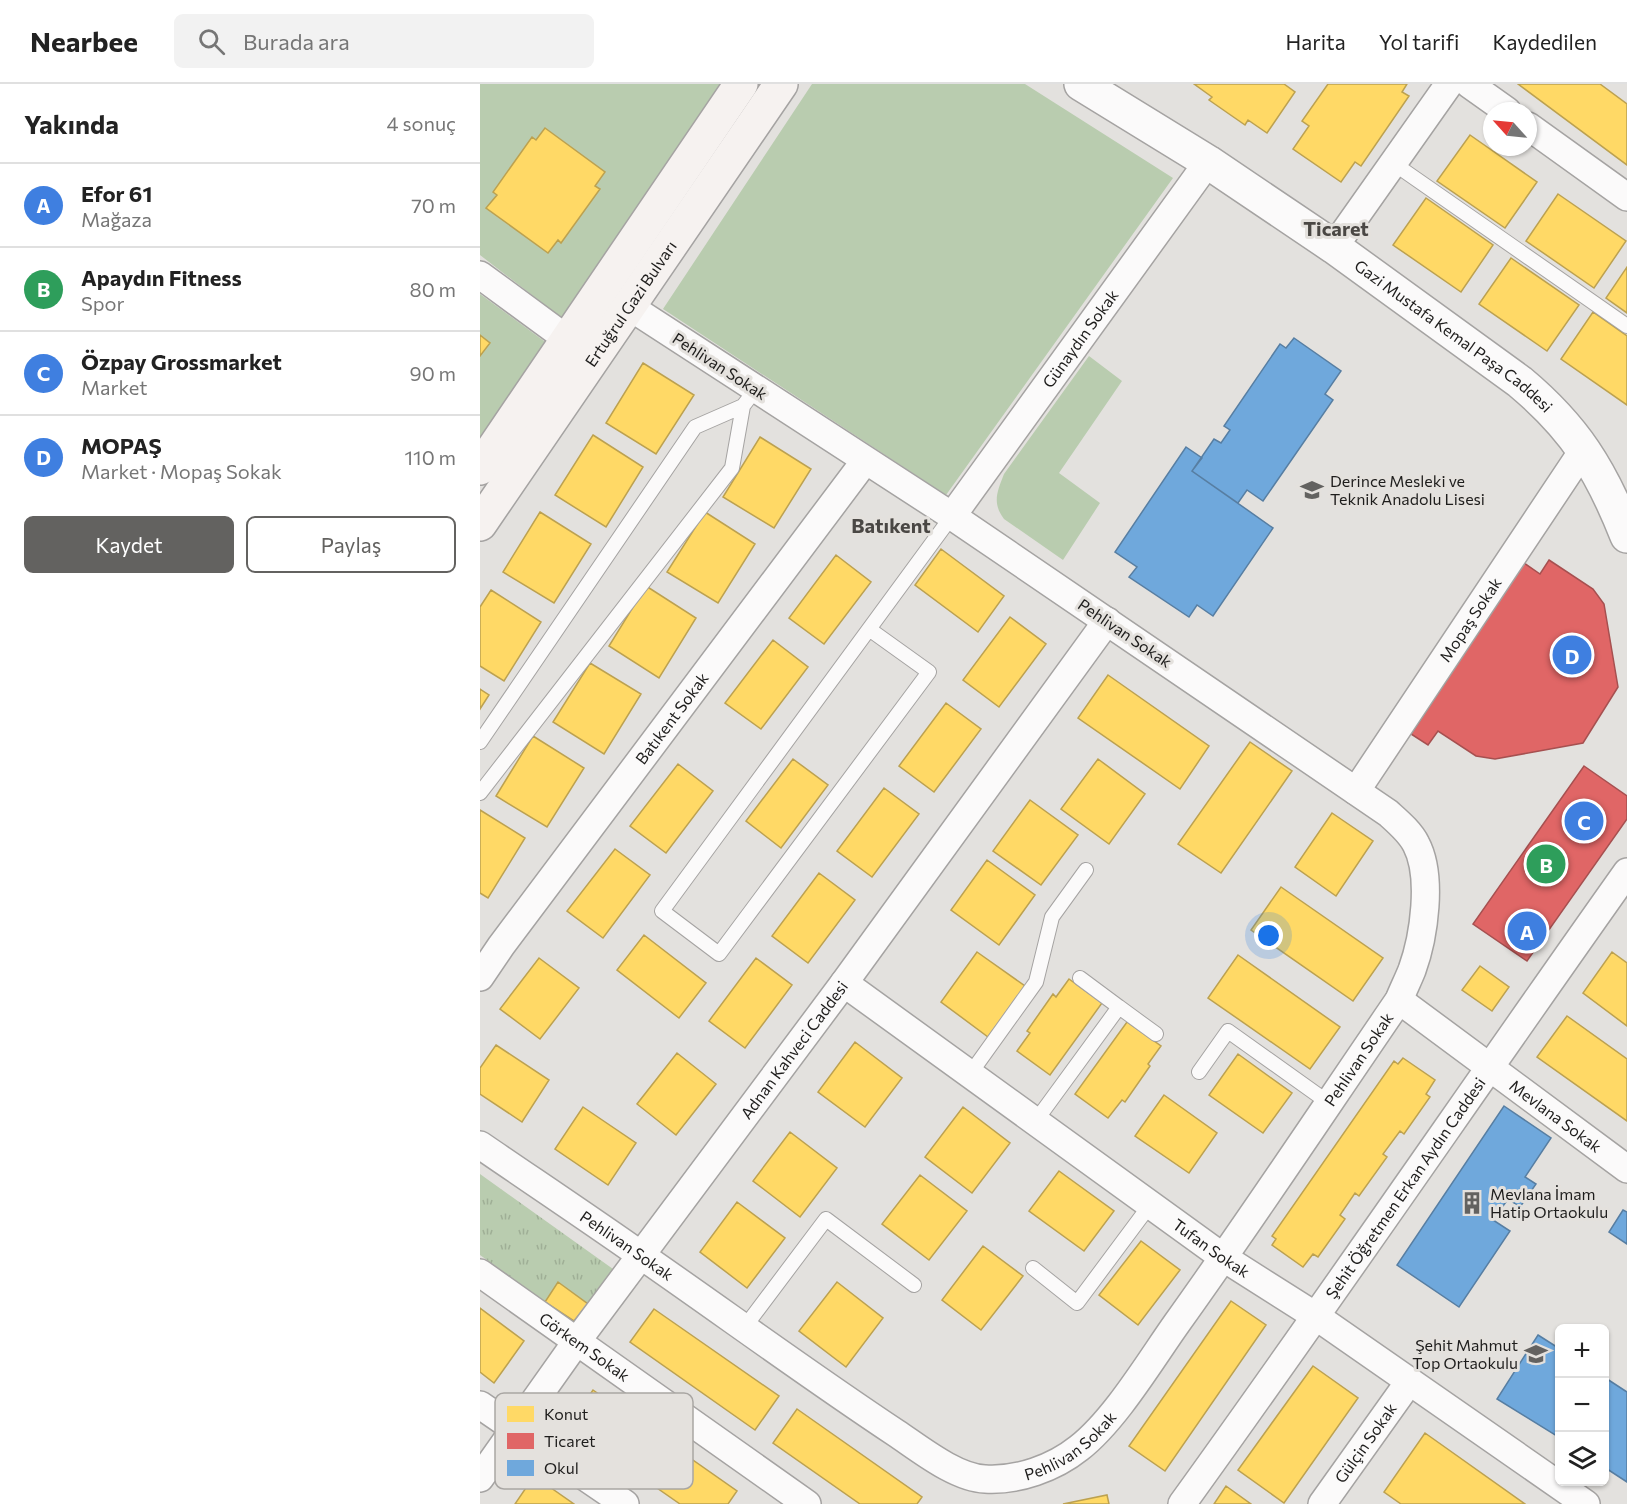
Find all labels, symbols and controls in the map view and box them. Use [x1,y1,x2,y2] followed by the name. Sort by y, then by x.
[174,14,594,68] search box
[30,24,138,58] text: Nearbee
[195,25,228,58] icon: search
[243,28,350,55] text: Burada ara
[1286,29,1346,54] text: Harita
[1379,29,1459,54] text: Yol tarifi
[1492,29,1597,54] text: Kaydedilen
[1483,102,1537,156] north arrow
[24,108,119,139] text: Yakında
[387,111,456,135] text: 4 sonuç
[81,180,152,207] text: Efor 61
[36,193,51,217] text: A
[411,193,456,217] text: 70 m
[81,207,152,231] text: Mağaza
[1303,216,1369,240] district label: Ticaret
[581,237,680,370] street label: Ertuğrul Gazi Bulvarı
[1351,255,1557,416] street label: Gazi Mustafa Kemal Paşa Caddesi
[81,264,242,291] text: Apaydın Fitness
[37,277,50,301] text: B
[410,277,456,301] text: 80 m
[1038,285,1122,391] street label: Günaydın Sokak
[81,291,125,315] text: Spor
[669,328,771,403] street label: Pehlivan Sokak
[81,348,282,375] text: Özpay Grossmarket
[37,361,50,385] text: C
[410,361,456,385] text: 90 m
[81,375,147,399] text: Market
[81,432,162,459] text: MOPAŞ
[36,445,51,469] text: D
[405,445,456,469] text: 110 m
[81,459,282,483] text: Market · Mopaş Sokak
[1330,471,1485,508] place label: Derince Mesleki ve Teknik Anadolu Lisesi
[1299,477,1325,503] school or university icon: Derince Mesleki ve Teknik Anadolu Lisesi
[851,513,931,537] district label: Batıkent
[24,516,234,573] button: Kaydet
[246,516,456,573] button: Paylaş
[1435,573,1505,665] street label: Mopaş Sokak
[1075,594,1176,671] street label: Pehlivan Sokak
[1552,632,1592,678] pin: D
[631,668,712,768] street label: Batıkent Sokak
[1564,798,1604,844] pin: C
[1526,842,1566,886] pin: B
[1508,908,1546,954] pin: A
[1254,921,1283,950] your location
[736,977,851,1122] street label: Adnan Kahveci Caddesi
[1320,1008,1397,1109] street label: Pehlivan Sokak
[1321,1074,1489,1302] street label: Şehit Öğretmen Erkan Aydın Caddesi
[1506,1075,1606,1156] street label: Mevlana Sokak
[1490,1184,1608,1221] place label: Mevlana İmam Hatip Ortaokulu
[1459,1190,1485,1216] building icon: Mevlana İmam Hatip Ortaokulu
[577,1206,678,1284] street label: Pehlivan Sokak
[1170,1214,1254,1281] street label: Tufan Sokak
[536,1308,634,1385] street label: Görkem Sokak
[1555,1324,1609,1486] map controls
[1555,1324,1609,1378] button: +
[1412,1335,1518,1372] place label: Şehit Mahmut Top Ortaokulu
[1523,1341,1549,1367] school or university icon: Şehit Mahmut Top Ortaokulu
[1555,1378,1609,1432] button: −
[495,1393,693,1489] legend
[1330,1399,1400,1486] street label: Gülçin Sokak
[544,1404,589,1423] text: Konut
[1022,1407,1120,1484] street label: Pehlivan Sokak
[544,1431,596,1450] text: Ticaret
[1555,1432,1609,1486] button: layers
[544,1458,579,1477] text: Okul

